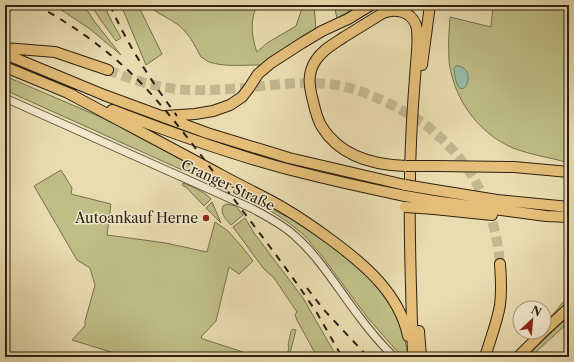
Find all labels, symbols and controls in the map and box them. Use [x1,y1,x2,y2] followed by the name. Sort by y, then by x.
[178,155,278,215] street label: Cranger Straße
[74,209,198,227] place label: Autoankauf Herne
[201,213,211,223] marker: Autoankauf Herne
[512,300,552,340] north arrow
[529,303,544,320] text: N

